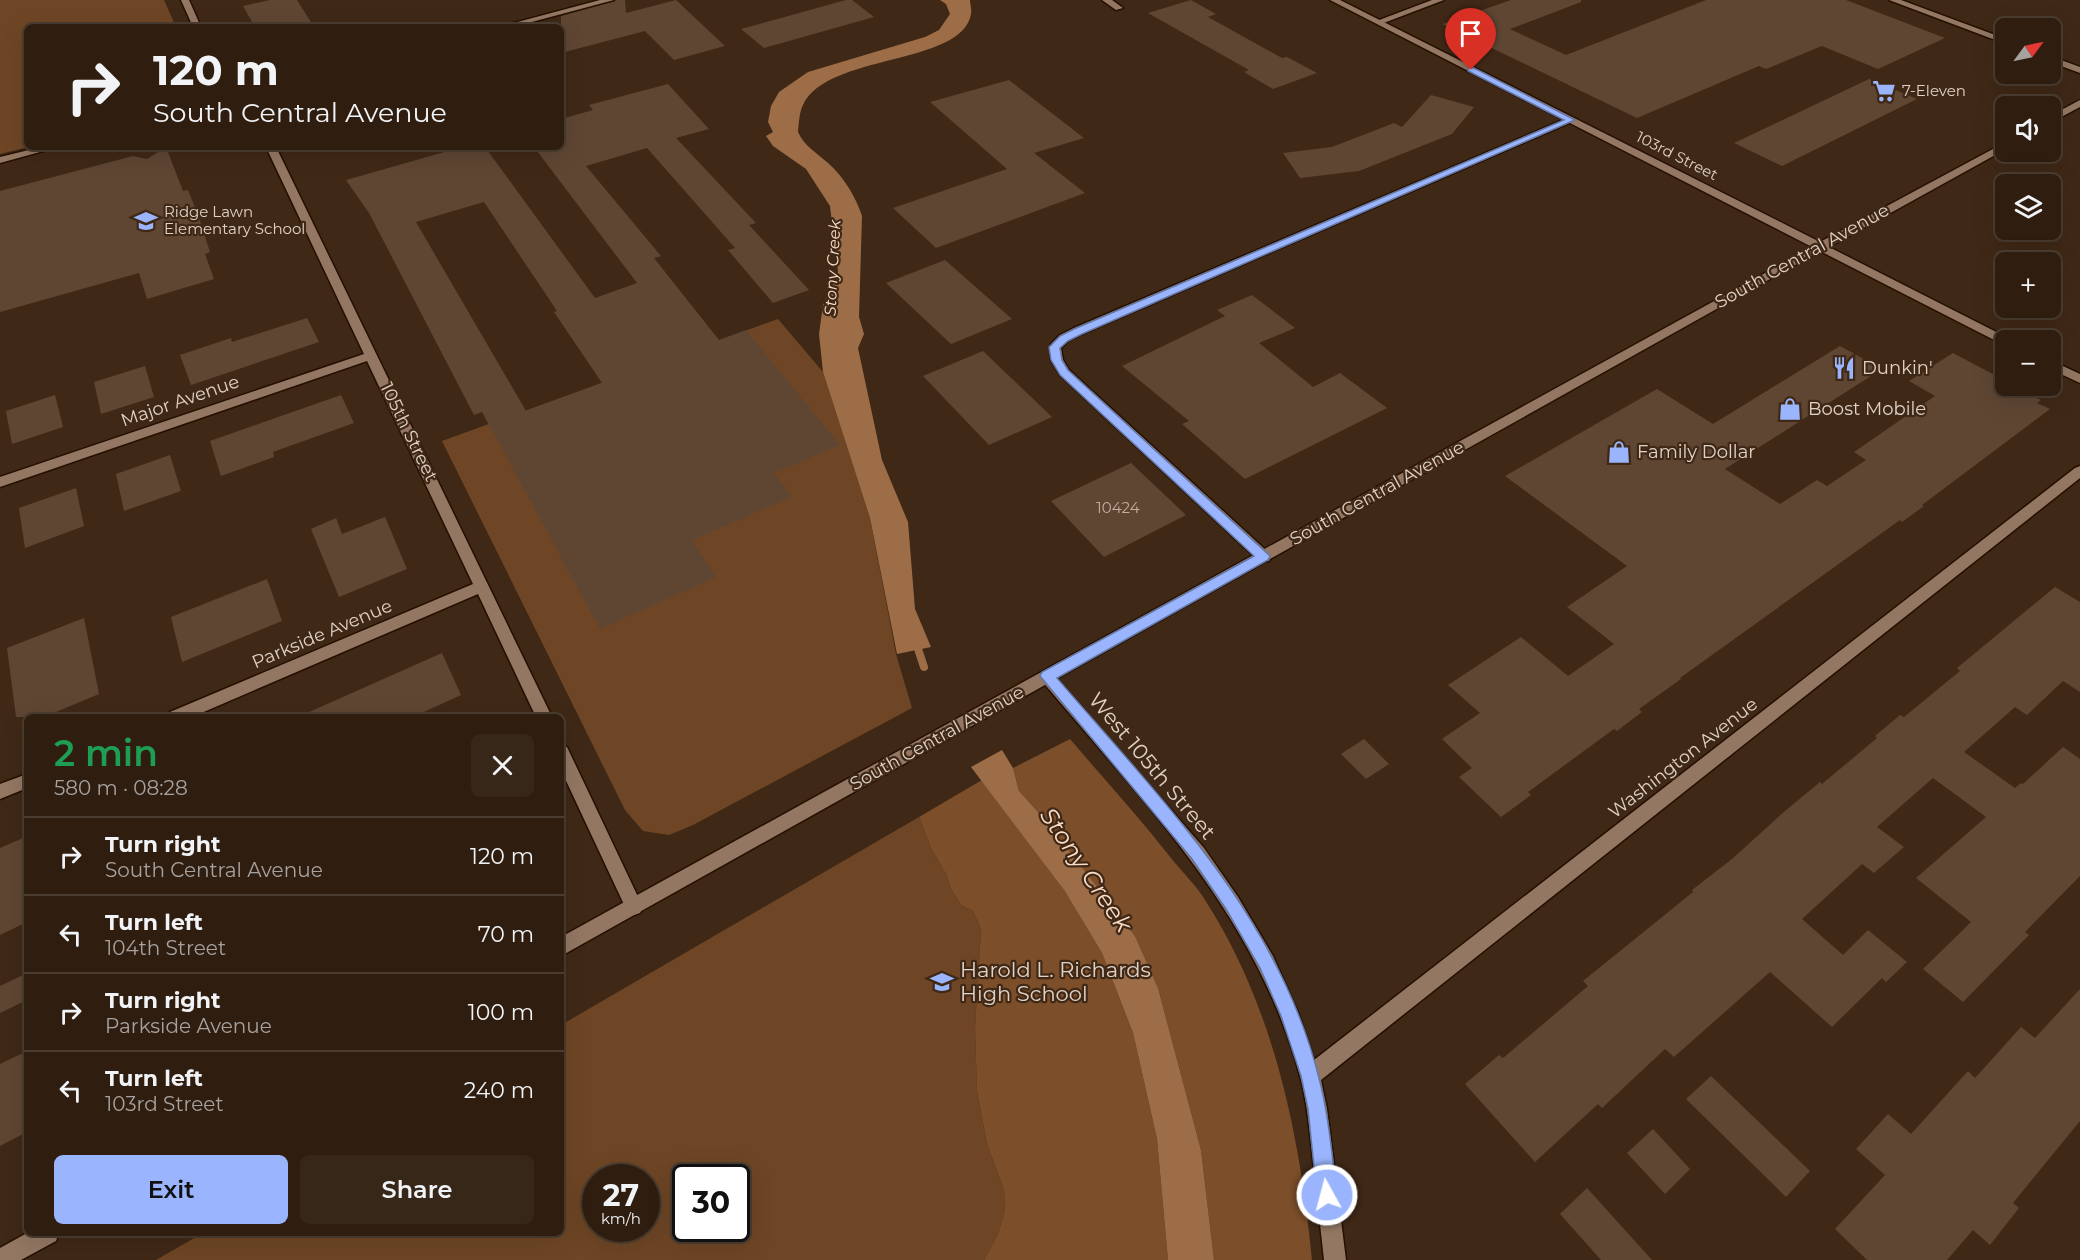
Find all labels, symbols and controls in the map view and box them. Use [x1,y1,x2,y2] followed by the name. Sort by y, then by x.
[1445,8,1496,70] pin
[1454,17,1487,50] icon: arrive
[1995,18,2061,84] north arrow
[1995,18,2061,396] map controls
[153,44,279,96] text: 120 m
[54,48,132,126] icon: right
[1871,78,1897,104] supermarket icon: 7-Eleven
[1902,81,1966,100] place label: 7-Eleven
[153,96,447,129] text: South Central Avenue
[1995,96,2061,162] button: sound
[1633,127,1721,184] street label: 103rd Street
[1995,174,2061,240] button: layers
[1711,199,1893,313] street label: South Central Avenue
[164,202,305,238] place label: Ridge Lawn Elementary School
[133,208,159,234] school or university icon: Ridge Lawn Elementary School
[820,218,845,316] water label: Stony Creek
[1995,252,2061,318] button: +
[1995,330,2061,396] button: −
[1831,355,1857,381] restaurant icon: Dunkin'
[1862,357,1933,379] place label: Dunkin'
[118,370,242,432] street label: Major Avenue
[376,379,442,485] street label: 105th Street
[1777,396,1803,422] shop icon: Boost Mobile
[1808,398,1926,420] place label: Boost Mobile
[1286,436,1468,550] street label: South Central Avenue
[1606,439,1632,465] shop icon: Family Dollar
[1637,441,1756,463] place label: Family Dollar
[1096,498,1140,517] house number: 10424
[249,594,396,673] street label: Parkside Avenue
[846,681,1028,795] street label: South Central Avenue
[1084,687,1221,844] street label: West 105th Street
[1604,693,1762,823] street label: Washington Avenue
[54,731,158,775] text: 2 min
[471,734,534,797] button: close
[54,776,188,800] text: 580 m · 08:28
[1034,802,1140,939] water label: Stony Creek
[105,831,220,858] text: Turn right
[54,840,87,873] icon: right
[470,843,534,870] text: 120 m
[105,858,323,882] text: South Central Avenue
[105,909,203,936] text: Turn left
[54,918,87,951] icon: left
[478,921,534,948] text: 70 m
[105,936,226,960] text: 104th Street
[960,957,1151,1006] place label: Harold L. Richards High School
[929,969,955,995] school or university icon: Harold L. Richards High School
[105,987,220,1014] text: Turn right
[54,996,87,1029] icon: right
[468,999,534,1026] text: 100 m
[105,1014,272,1038] text: Parkside Avenue
[105,1065,203,1092] text: Turn left
[54,1074,87,1107] icon: left
[464,1077,534,1104] text: 240 m
[105,1092,224,1116] text: 103rd Street
[54,1155,288,1224] button: Exit
[300,1155,534,1224] button: Share
[1295,1163,1359,1227] position arrow
[672,1164,750,1242] speed limit sign: 30
[603,1177,639,1214] text: 27
[601,1209,641,1228] text: km/h

